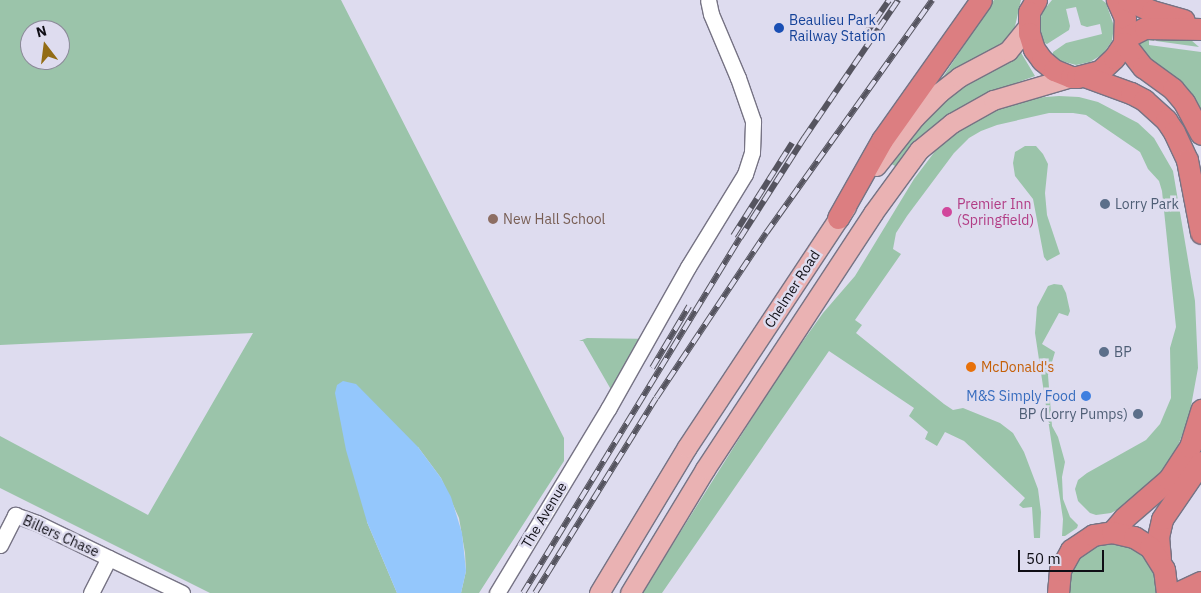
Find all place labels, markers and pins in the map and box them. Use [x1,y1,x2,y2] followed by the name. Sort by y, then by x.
[789,12,886,44] place label: Beaulieu Park Railway Station
[773,22,785,34] marker: Beaulieu Park Railway Station
[957,196,1034,228] place label: Premier Inn (Springfield)
[1115,196,1179,212] place label: Lorry Park
[1099,198,1111,210] marker: Lorry Park
[941,206,953,218] marker: Premier Inn (Springfield)
[503,211,605,227] place label: New Hall School
[487,213,499,225] marker: New Hall School
[1114,344,1132,360] place label: BP
[1098,346,1110,358] marker: BP
[981,359,1054,375] place label: McDonald's
[965,361,977,373] marker: McDonald's
[966,388,1076,404] place label: M&S Simply Food
[1080,390,1092,402] marker: M&S Simply Food
[1019,406,1128,422] place label: BP (Lorry Pumps)
[1132,408,1144,420] marker: BP (Lorry Pumps)

